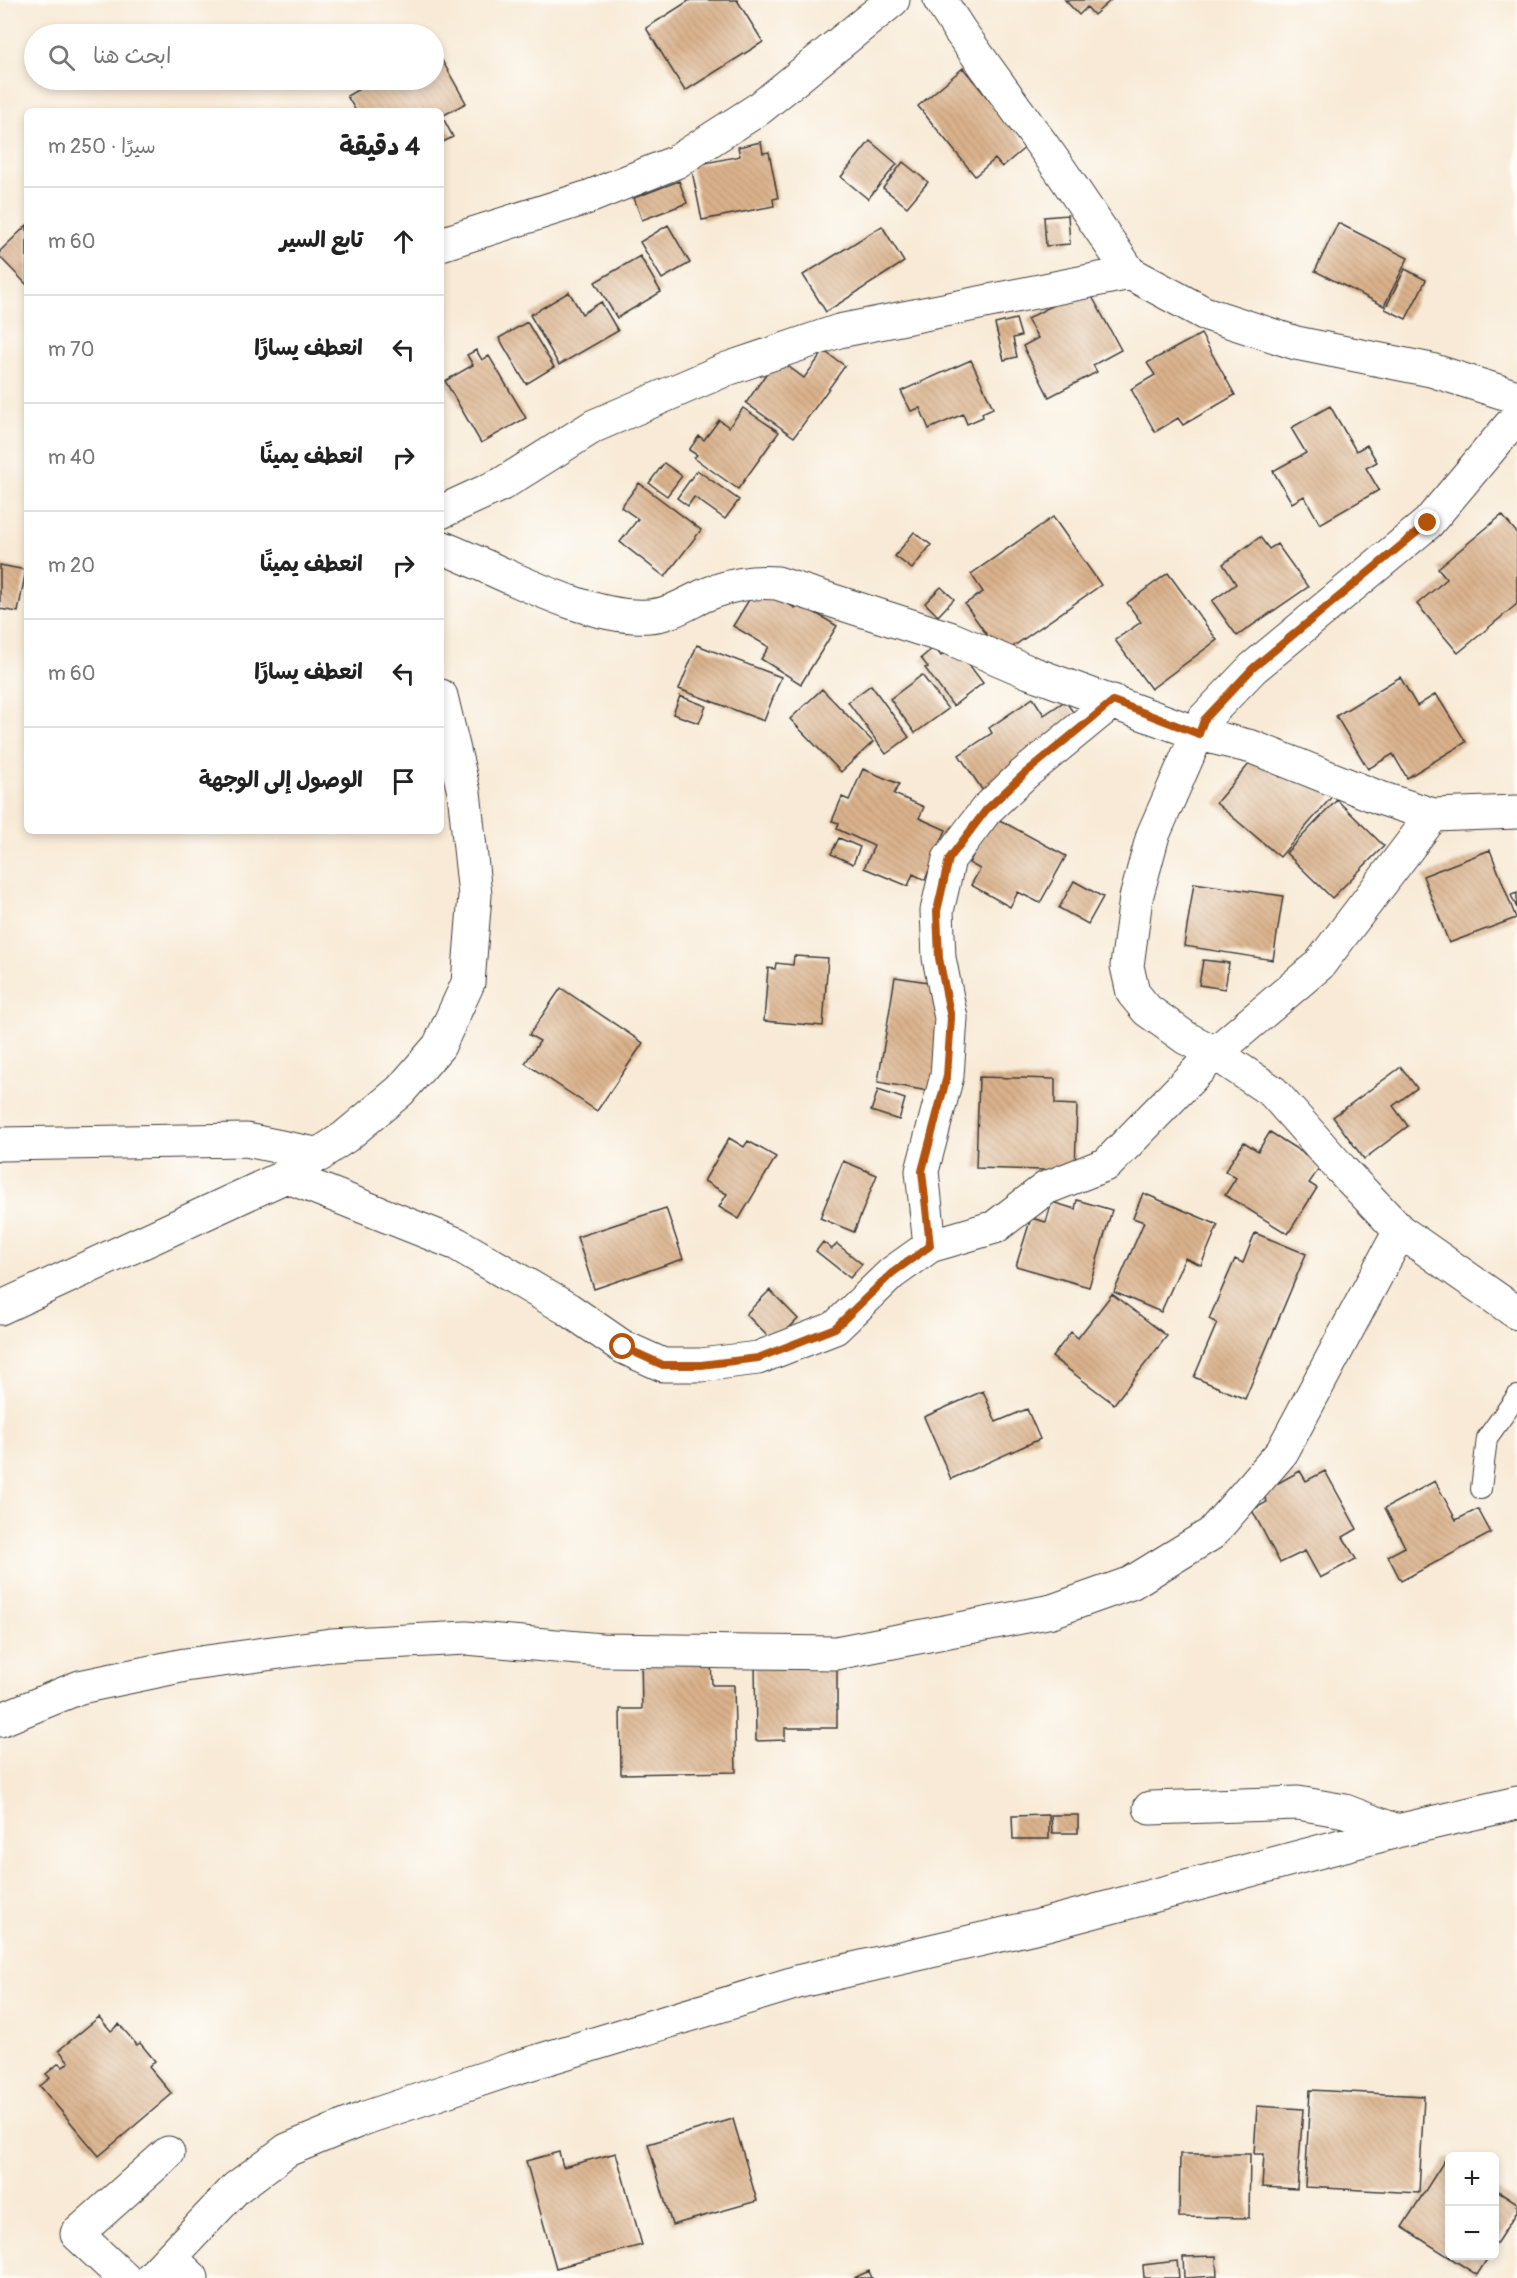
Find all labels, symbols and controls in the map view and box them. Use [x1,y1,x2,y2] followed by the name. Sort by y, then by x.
[24,24,444,90] search box
[45,41,78,74] icon: search
[93,42,171,70] text: ابحث هنا
[339,131,420,163] text: 4 دقيقة
[48,134,156,159] text: سيرًا · 250 m
[387,225,420,258] icon: ahead
[280,226,363,254] text: تابع السير
[48,229,95,254] text: 60 m
[387,333,420,366] icon: left
[254,334,363,362] text: انعطف يسارًا
[48,337,94,362] text: 70 m
[387,441,420,474] icon: right
[260,442,363,470] text: انعطف يمينًا
[48,445,95,470] text: 40 m
[1414,509,1440,535] route end
[387,549,420,582] icon: right
[260,550,363,578] text: انعطف يمينًا
[48,553,95,578] text: 20 m
[387,657,420,690] icon: left
[254,658,363,686] text: انعطف يسارًا
[48,661,95,686] text: 60 m
[387,765,420,798] icon: arrive
[199,766,363,794] text: الوصول إلى الوجهة
[609,1333,635,1359] route start
[1445,2152,1499,2260] map controls
[1445,2152,1499,2206] button: +
[1445,2206,1499,2260] button: −

